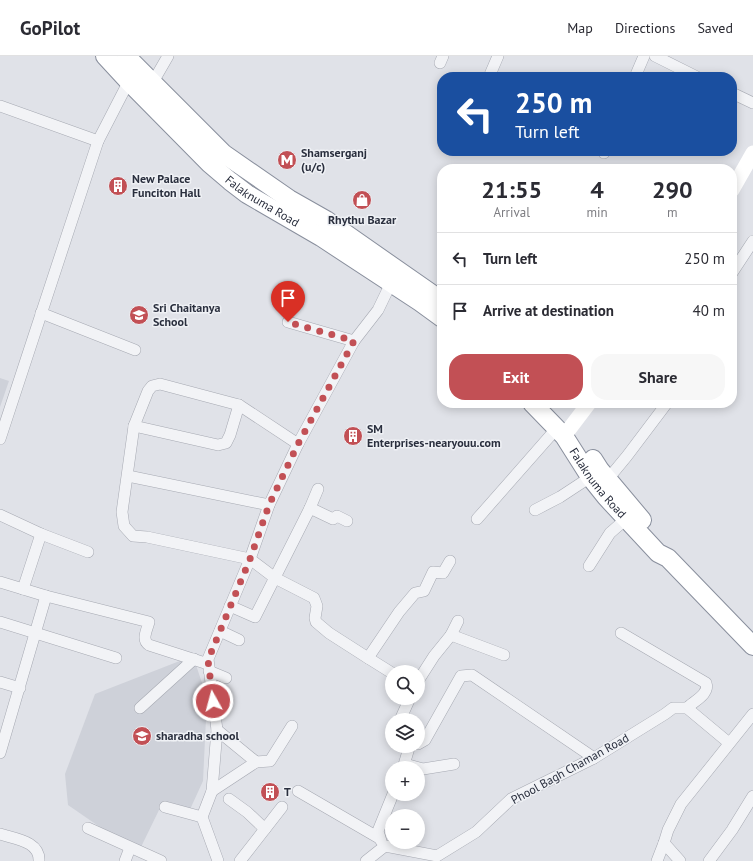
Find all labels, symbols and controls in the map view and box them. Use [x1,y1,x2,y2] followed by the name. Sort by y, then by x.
[20,16,80,40] text: GoPilot
[567,19,593,37] text: Map
[615,19,675,37] text: Directions
[697,19,733,37] text: Saved
[515,84,592,121] text: 250 m
[449,88,501,140] icon: left
[515,120,580,143] text: Turn left
[301,145,367,174] place label: Shamserganj (u/c)
[276,149,298,171] metro station icon: Shamserganj (u/c)
[132,171,201,200] place label: New Palace Funciton Hall
[222,172,302,230] street label: Falaknuma Road
[481,174,542,205] text: 21:55
[590,174,604,205] text: 4
[652,174,693,205] text: 290
[107,175,129,197] building icon: New Palace Funciton Hall
[351,189,373,211] shop icon: Rhythu Bazar
[494,204,530,221] text: Arrival
[586,204,608,221] text: min
[667,204,678,221] text: m
[328,212,397,227] place label: Rhythu Bazar
[449,248,471,270] icon: left
[483,249,537,268] text: Turn left
[684,249,725,268] text: 250 m
[271,281,305,322] pin
[277,287,299,309] icon: arrive
[153,300,221,329] place label: Sri Chaitanya School
[449,300,471,322] icon: arrive
[483,301,614,320] text: Arrive at destination
[692,301,725,320] text: 40 m
[128,304,150,326] school or university icon: Sri Chaitanya School
[449,354,583,400] button: Exit
[591,354,725,400] button: Share
[367,421,501,450] place label: SM Enterprises-nearyouu.com
[342,425,364,447] building icon: SM Enterprises-nearyouu.com
[566,445,630,521] street label: Falaknuma Road
[385,665,425,849] map controls
[385,665,425,705] button: search
[192,680,234,722] position arrow
[385,713,425,753] button: layers
[131,725,153,747] school or university icon: sharadha school
[156,728,239,743] place label: sharadha school
[508,730,631,807] street label: Phool Bagh Chaman Road
[385,761,425,801] button: +
[259,781,281,803] building icon: T
[284,784,291,799] place label: T
[385,809,425,849] button: −

